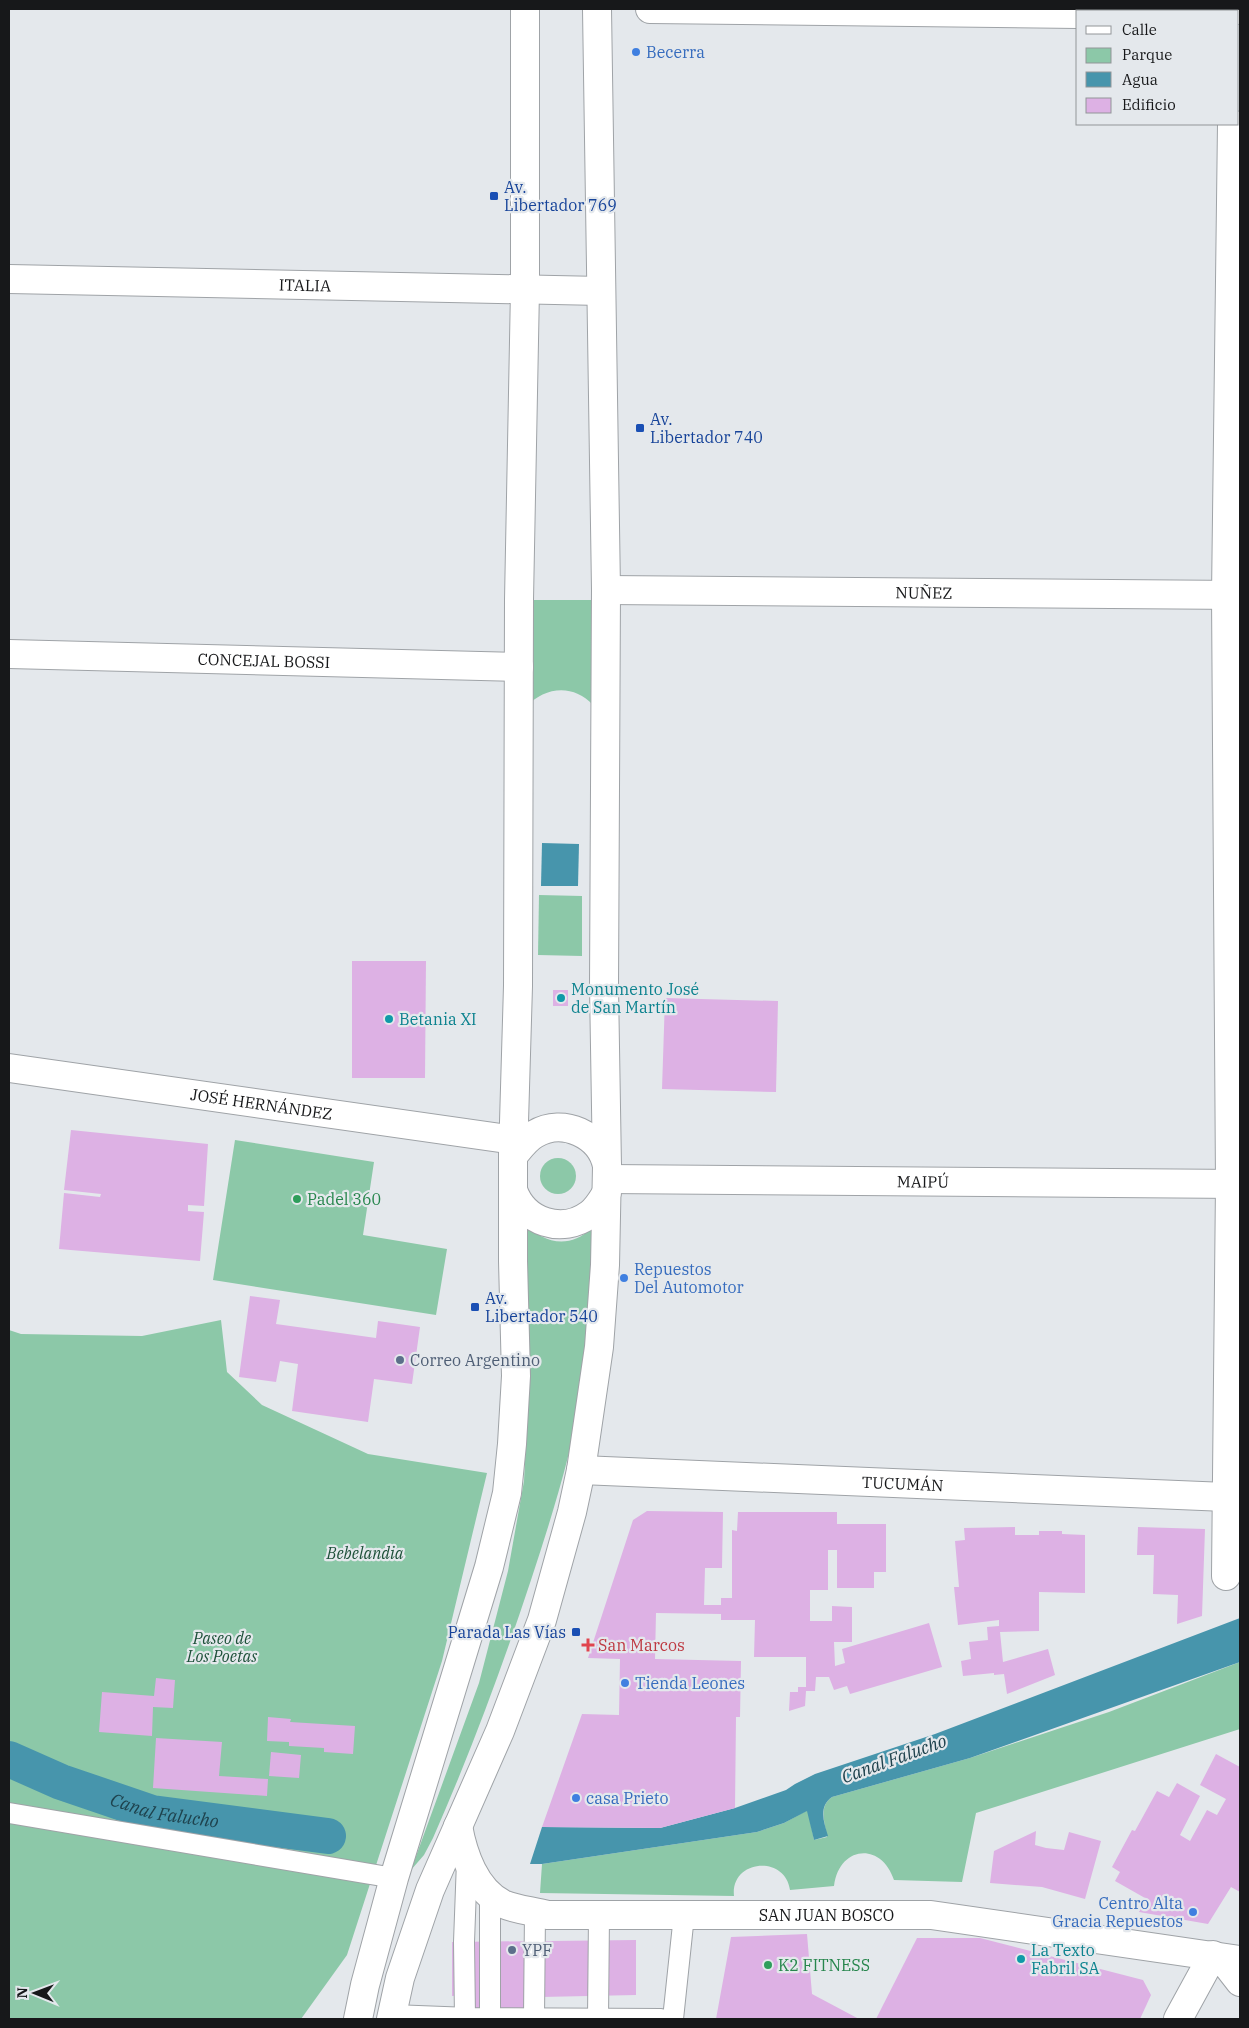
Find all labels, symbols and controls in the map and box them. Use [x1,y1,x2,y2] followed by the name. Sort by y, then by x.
[1076,10,1239,125] legend
[1122,20,1157,39] text: Calle
[646,42,705,62] place label: Becerra
[1122,45,1172,64] text: Parque
[630,46,642,58] marker: Becerra
[1122,70,1158,89] text: Agua
[1122,95,1176,114] text: Edificio
[504,177,617,215] place label: Av. Libertador 769
[488,190,500,202] marker: Av. Libertador 769
[279,274,331,296] street label: ITALIA
[650,409,763,447] place label: Av. Libertador 740
[634,422,646,434] marker: Av. Libertador 740
[895,582,953,603] street label: NUÑEZ
[197,649,330,672] street label: CONCEJAL BOSSI
[571,979,699,1017] place label: Monumento José de San Martín
[555,992,567,1004] marker: Monumento José de San Martín
[399,1009,477,1029] place label: Betania XI
[383,1013,395,1025] marker: Betania XI
[189,1084,334,1124] street label: JOSÉ HERNÁNDEZ
[897,1171,949,1192] street label: MAIPÚ
[307,1189,381,1209] place label: Padel 360
[291,1193,303,1205] marker: Padel 360
[634,1259,744,1297] place label: Repuestos Del Automotor
[618,1272,630,1284] marker: Repuestos Del Automotor
[485,1288,598,1326] place label: Av. Libertador 540
[469,1301,481,1313] marker: Av. Libertador 540
[410,1350,540,1370] place label: Correo Argentino
[394,1354,406,1366] marker: Correo Argentino
[861,1472,944,1495] street label: TUCUMÁN
[326,1543,404,1563] park label: Bebelandia
[448,1622,566,1642] place label: Parada Las Vías
[570,1626,582,1638] marker: Parada Las Vías
[186,1628,257,1666] park label: Paseo de Los Poetas
[598,1635,685,1655] place label: San Marcos
[582,1639,594,1651] marker: San Marcos
[635,1673,745,1693] place label: Tienda Leones
[619,1677,631,1689] marker: Tienda Leones
[838,1729,950,1788] water label: Canal Falucho
[108,1788,220,1833] water label: Canal Falucho
[586,1788,668,1808] place label: casa Prieto
[570,1792,582,1804] marker: casa Prieto
[1052,1893,1183,1931] place label: Centro Alta Gracia Repuestos
[759,1905,894,1925] street label: SAN JUAN BOSCO
[1187,1906,1199,1918] marker: Centro Alta Gracia Repuestos
[522,1940,552,1960] place label: YPF
[1031,1940,1099,1978] place label: La Texto Fabril SA
[506,1944,518,1956] marker: YPF
[1015,1953,1027,1965] marker: La Texto Fabril SA
[778,1955,870,1975] place label: K2 FITNESS
[762,1959,774,1971] marker: K2 FITNESS
[10,1968,60,2018] north arrow
[13,1987,31,1998] text: N

